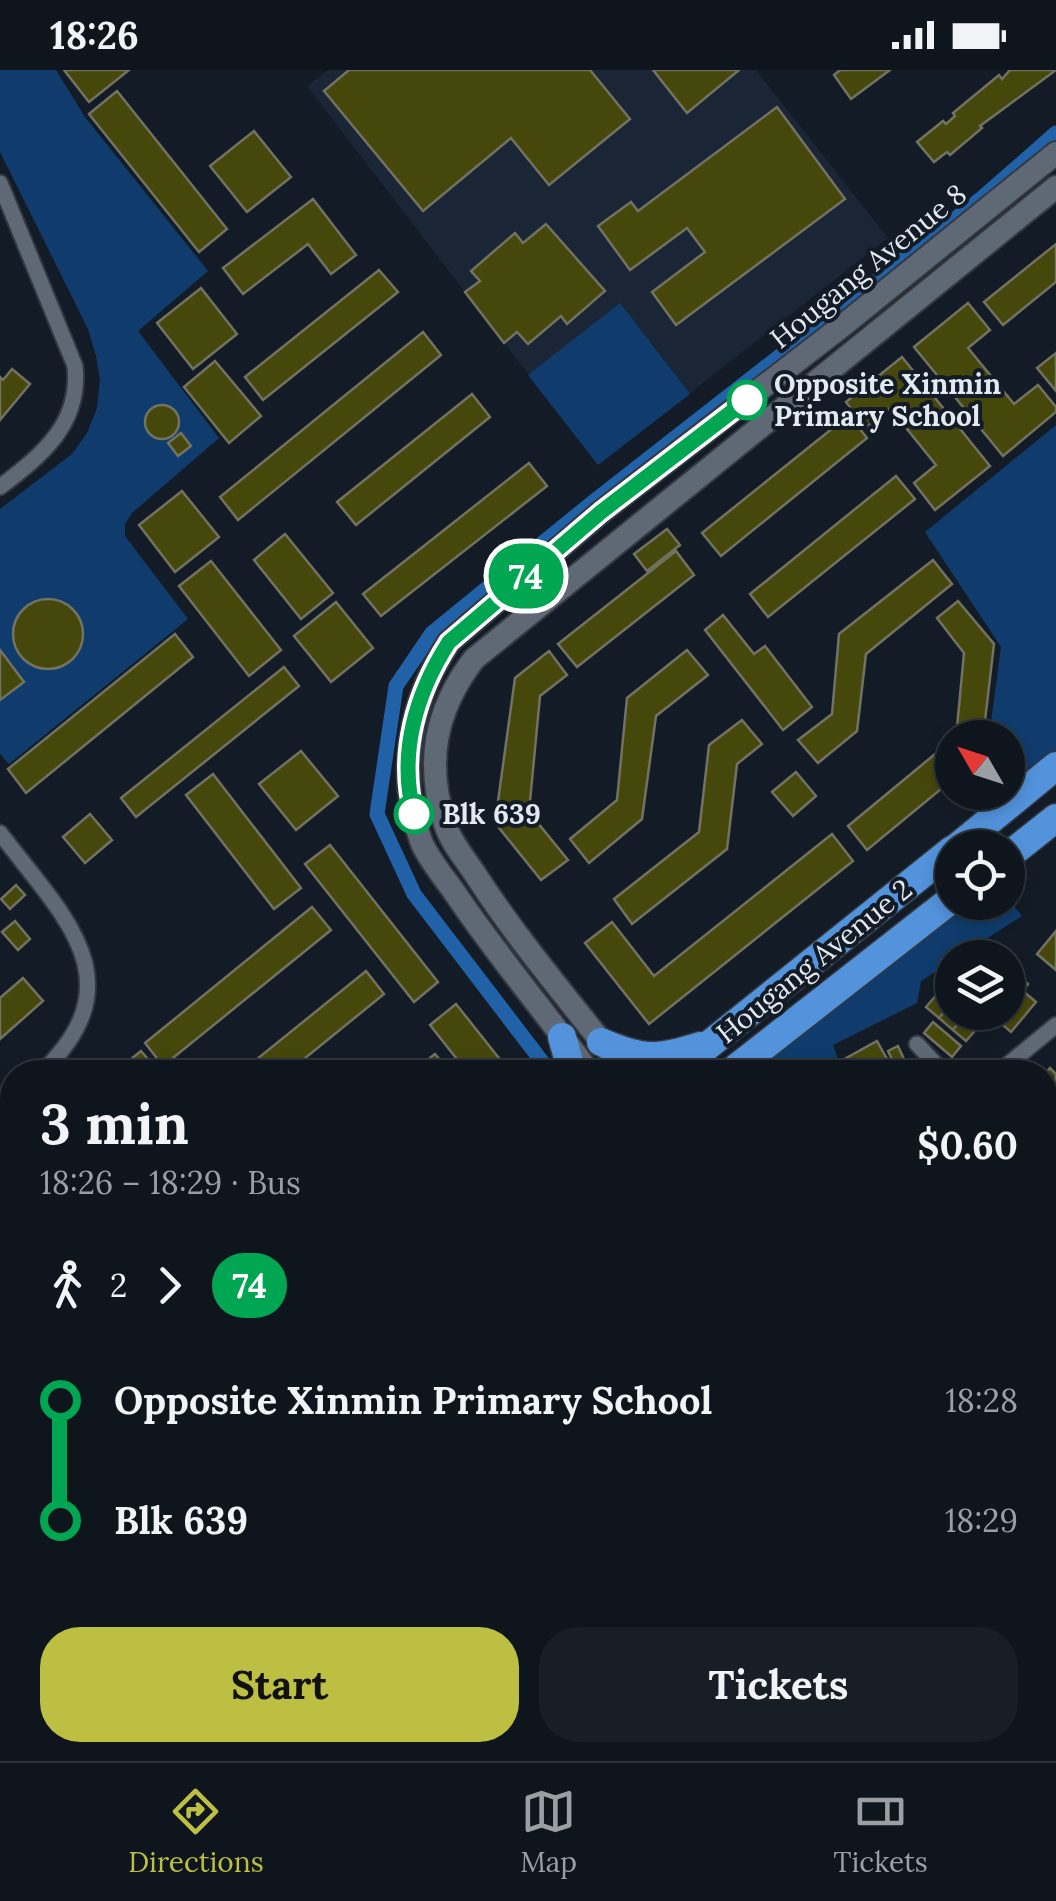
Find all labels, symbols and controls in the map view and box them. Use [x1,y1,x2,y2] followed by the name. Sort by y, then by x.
[50,11,139,59] text: 18:26
[763,176,973,356] street label: Hougang Avenue 8
[774,366,1001,434] place label: Opposite Xinmin Primary School
[728,381,766,419] marker: Opposite Xinmin Primary School
[481,544,571,608] line badge: 74
[509,554,543,599] text: 74
[935,720,1025,810] north arrow
[935,720,1025,1030] map controls
[395,795,433,833] marker: Blk 639
[442,796,541,832] place label: Blk 639
[935,830,1025,920] button: locate
[709,871,919,1051] street label: Hougang Avenue 2
[935,940,1025,1030] button: layers
[40,1089,189,1159] text: 3 min
[917,1121,1018,1169] text: $0.60
[40,1162,301,1203] text: 18:26 – 18:29 · Bus
[40,1258,95,1313] icon: walk
[142,1258,197,1313] icon: forward
[232,1263,267,1308] text: 74
[110,1265,127,1306] text: 2
[114,1376,712,1424] text: Opposite Xinmin Primary School
[945,1380,1018,1421] text: 18:28
[114,1496,248,1544] text: Blk 639
[945,1500,1018,1541] text: 18:29
[40,1627,519,1742] button: Start
[539,1627,1018,1742] button: Tickets
[128,1784,264,1880] tab: Directions
[520,1784,577,1880] tab: Map
[833,1784,928,1880] tab: Tickets

